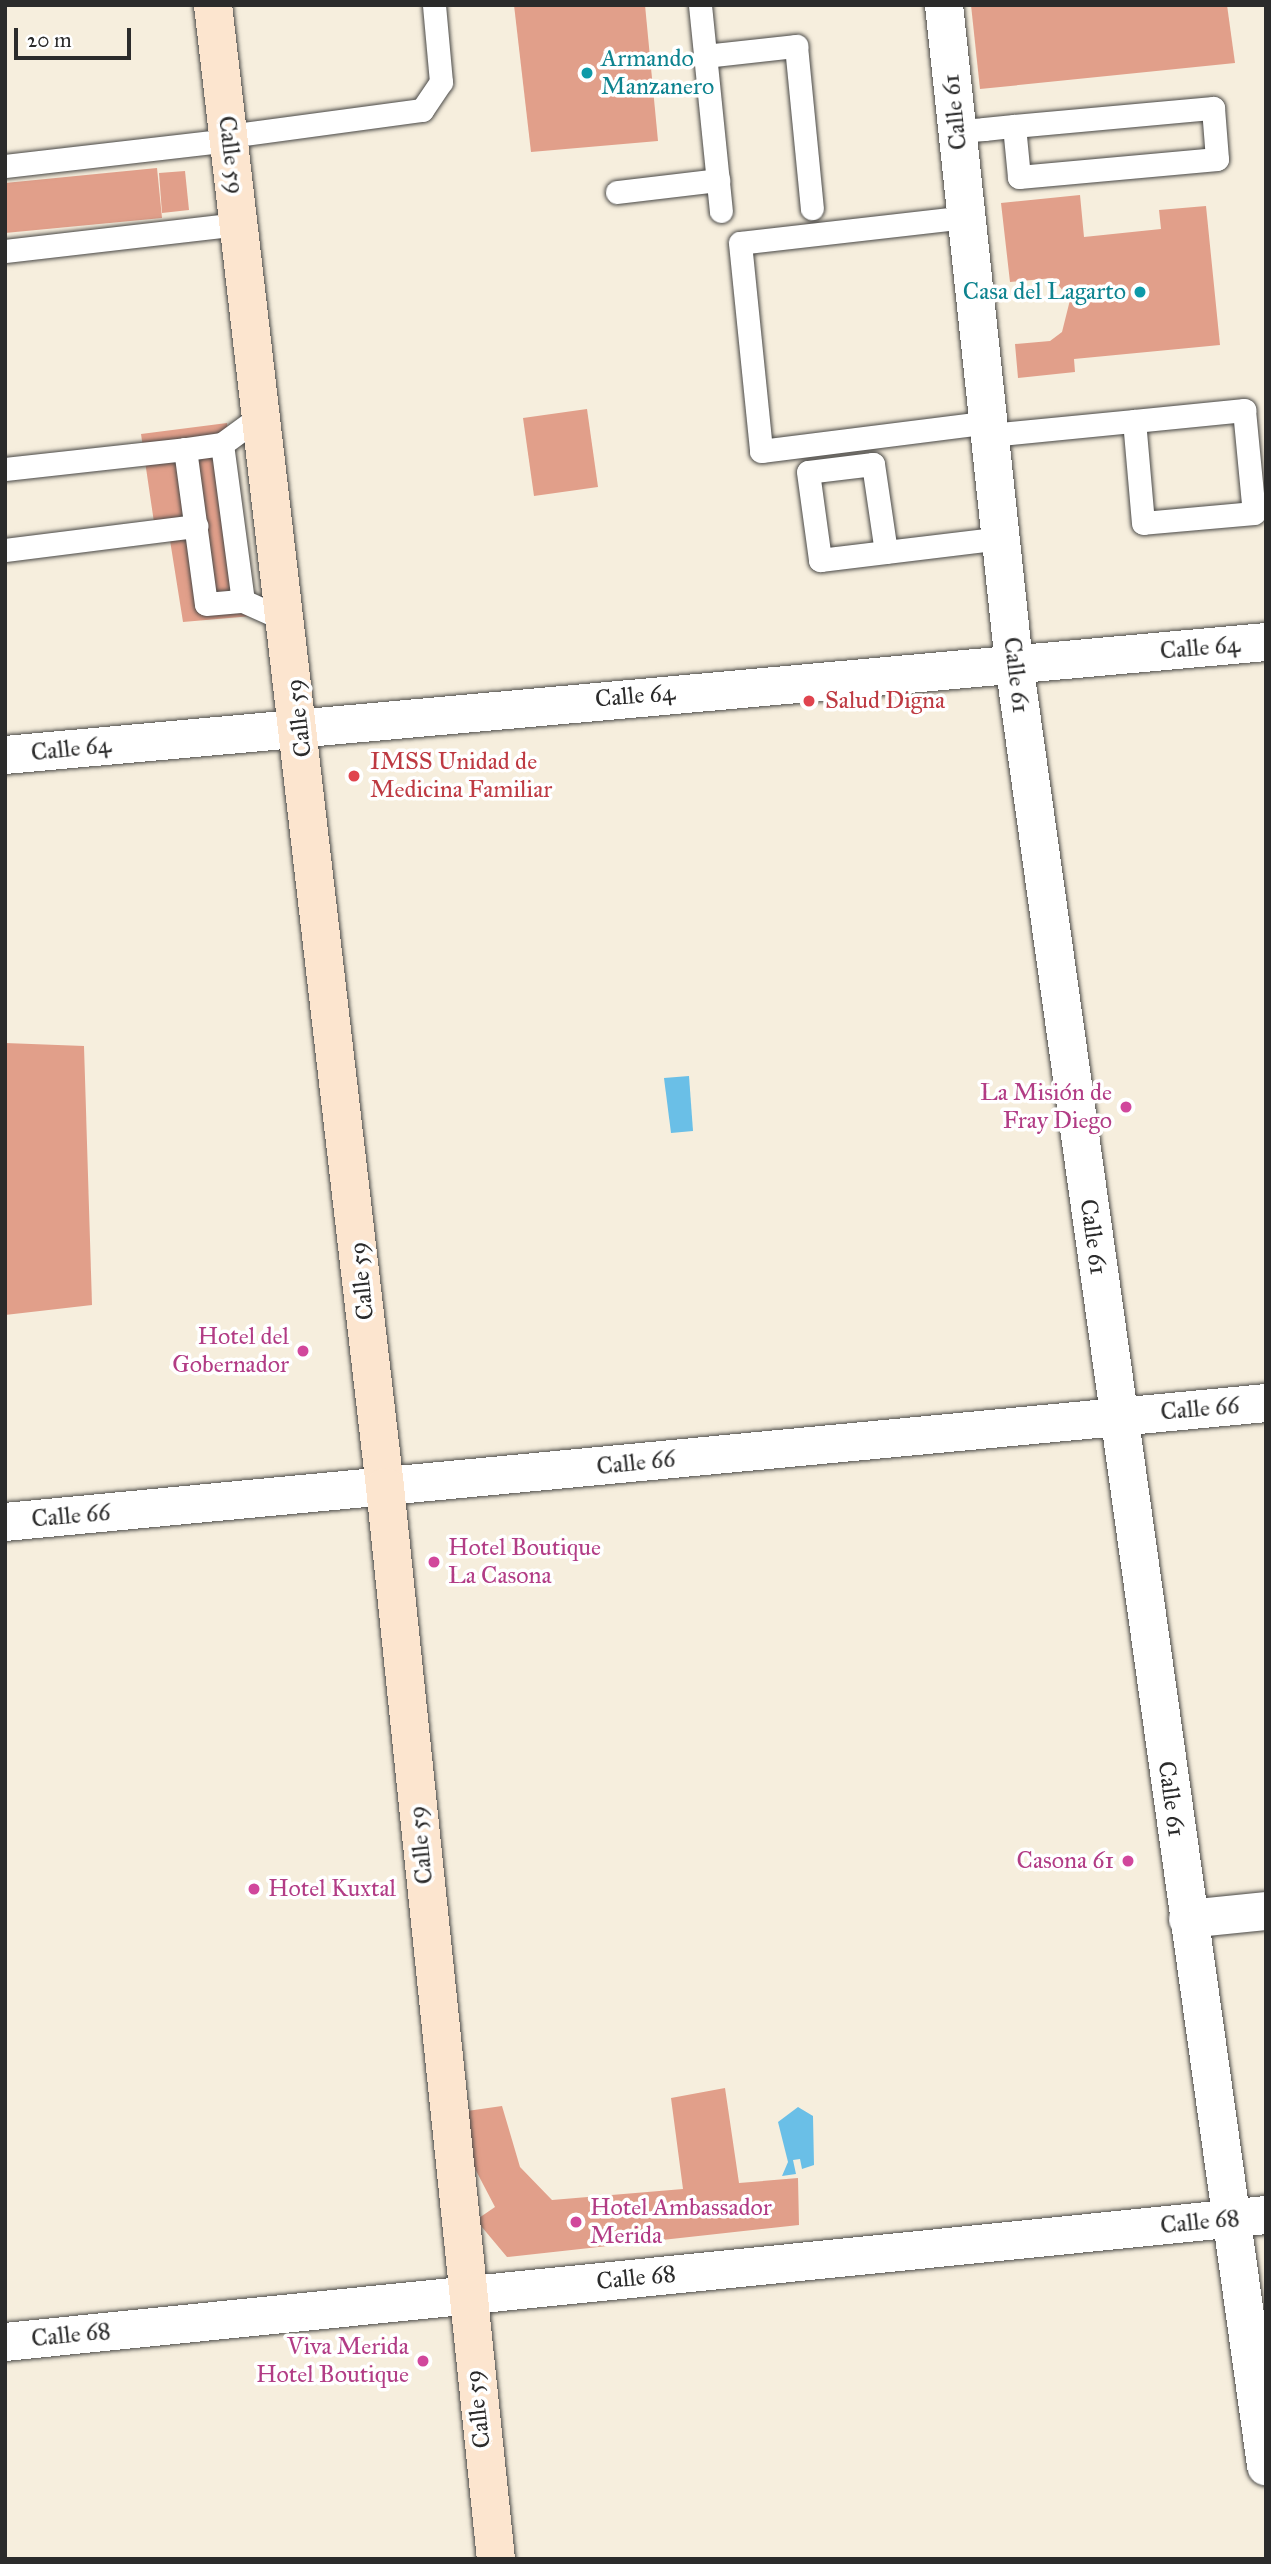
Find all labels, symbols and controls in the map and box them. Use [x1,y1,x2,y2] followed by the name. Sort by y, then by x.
[18,14,135,58] scale bar
[27,27,72,53] text: 20 m
[601,45,714,101] place label: Armando Manzanero
[579,65,595,81] marker: Armando Manzanero
[937,73,973,151] street label: Calle 61
[212,114,250,196] street label: Calle 59
[963,278,1126,306] place label: Casa del Lagarto
[1132,284,1148,300] marker: Casa del Lagarto
[1159,630,1241,666] street label: Calle 64
[997,635,1035,715] street label: Calle 61
[280,677,318,759] street label: Calle 59
[594,678,676,714] street label: Calle 64
[825,687,945,715] place label: Salud Digna
[799,691,819,711] marker: Salud Digna
[30,730,112,768] street label: Calle 64
[370,748,552,804] place label: IMSS Unidad de Medicina Familiar
[344,766,364,786] marker: IMSS Unidad de Medicina Familiar
[980,1079,1112,1135] place label: La Misión de Fray Diego
[1118,1099,1134,1115] marker: La Misión de Fray Diego
[1073,1197,1113,1277] street label: Calle 61
[344,1240,380,1322] street label: Calle 59
[172,1323,289,1379] place label: Hotel del Gobernador
[295,1343,311,1359] marker: Hotel del Gobernador
[1159,1391,1241,1427] street label: Calle 66
[595,1445,677,1481] street label: Calle 66
[30,1498,112,1534] street label: Calle 66
[448,1534,601,1590] place label: Hotel Boutique La Casona
[426,1554,442,1570] marker: Hotel Boutique La Casona
[1151,1759,1191,1839] street label: Calle 61
[403,1804,439,1886] street label: Calle 59
[1017,1847,1114,1875] place label: Casona 61
[1120,1853,1136,1869] marker: Casona 61
[268,1875,396,1903] place label: Hotel Kuxtal
[246,1881,262,1897] marker: Hotel Kuxtal
[590,2194,772,2250] place label: Hotel Ambassador Merida
[1159,2204,1241,2240] street label: Calle 68
[568,2214,584,2230] marker: Hotel Ambassador Merida
[595,2260,677,2296] street label: Calle 68
[30,2317,112,2353] street label: Calle 68
[256,2333,409,2389] place label: Viva Merida Hotel Boutique
[415,2353,431,2369] marker: Viva Merida Hotel Boutique
[459,2368,497,2450] street label: Calle 59

